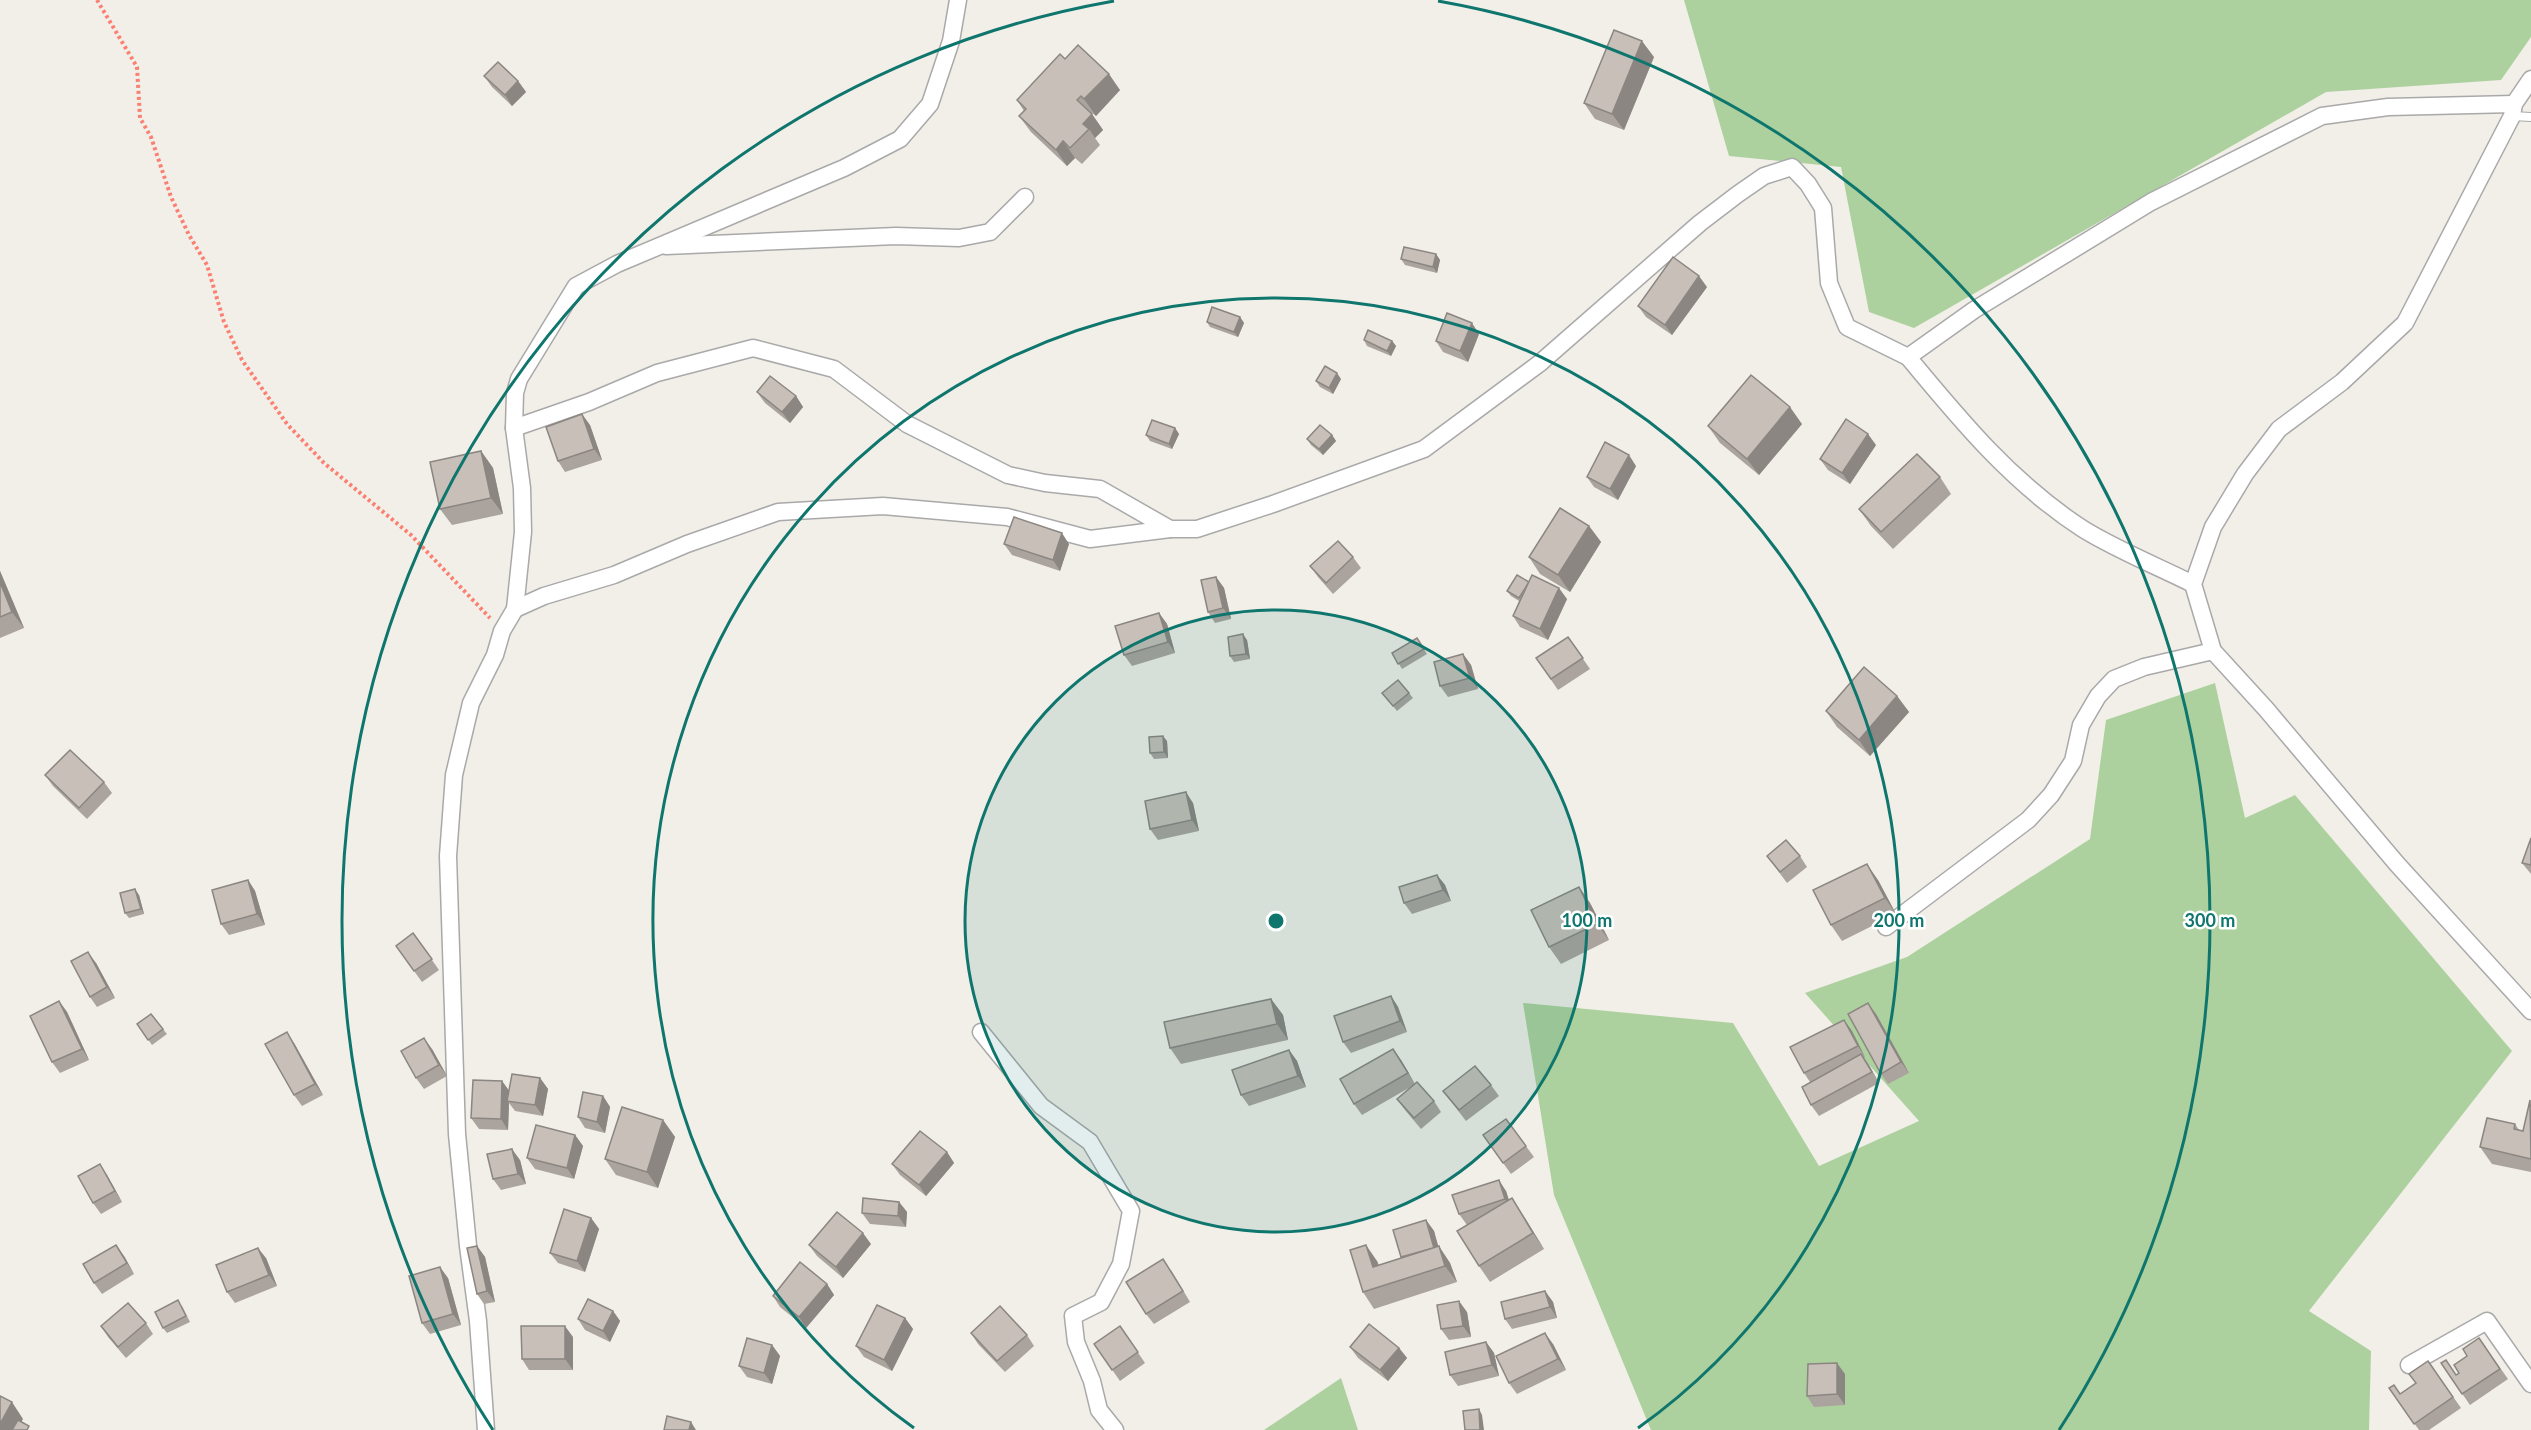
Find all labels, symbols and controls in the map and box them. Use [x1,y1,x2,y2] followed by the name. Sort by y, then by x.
[1562,909,1612,931] text: 100 m
[1874,909,1924,931] text: 200 m
[2185,909,2235,931] text: 300 m
[1266,911,1286,931] centre of rings

